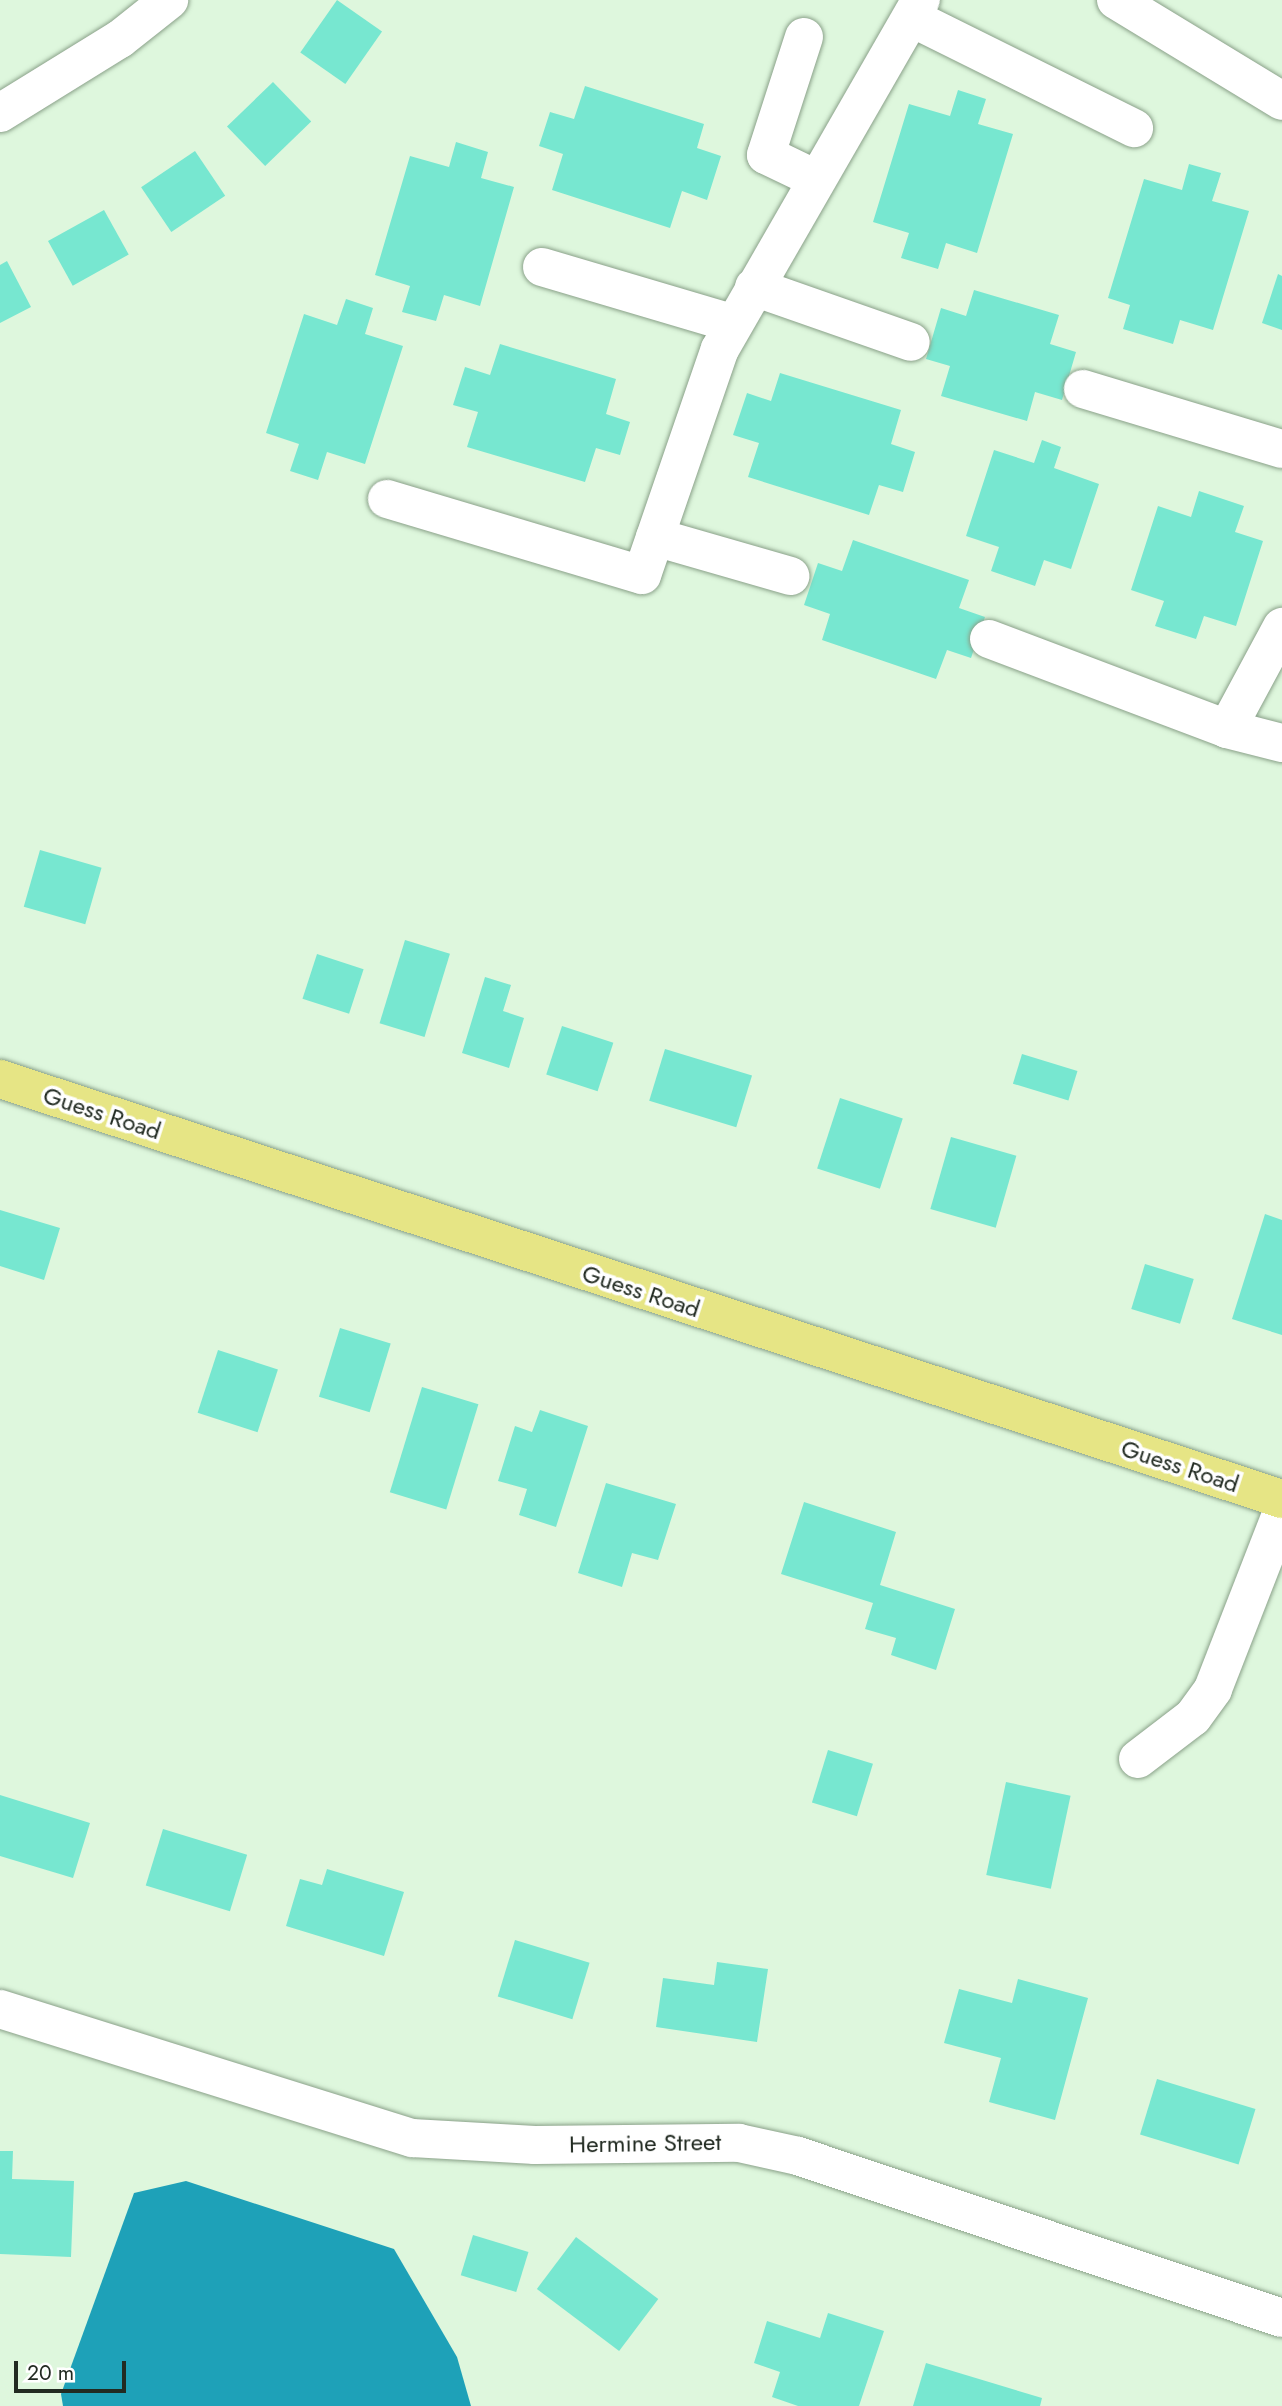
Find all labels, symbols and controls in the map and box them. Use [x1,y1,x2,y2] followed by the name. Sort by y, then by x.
[40,1080,164,1146] street label: Guess Road
[579,1258,703,1324] street label: Guess Road
[1118,1433,1242,1499] street label: Guess Road
[569,2127,721,2159] street label: Hermine Street
[18,2346,130,2390] scale bar
[27,2358,74,2388] text: 20 m

